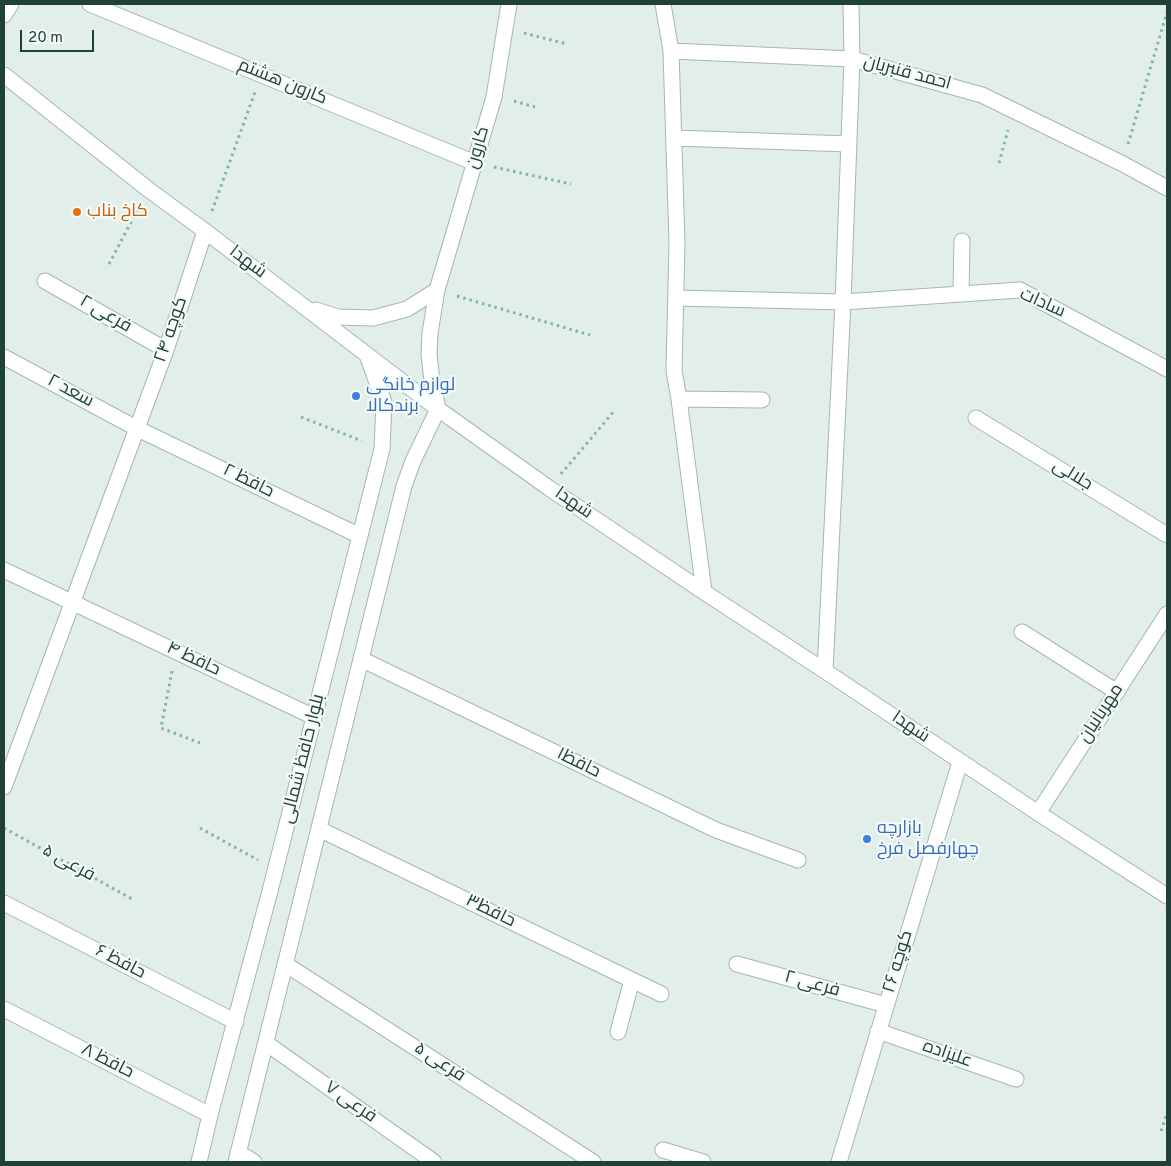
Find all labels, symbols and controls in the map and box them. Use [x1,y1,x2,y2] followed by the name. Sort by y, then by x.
[22,20,96,52] scale bar
[28,29,63,48] text: 20 m
[861,52,953,96] street label: احمد قنبریان
[234,55,330,111] street label: کارون هشتم
[463,124,495,172] street label: کارون
[87,201,148,223] place label: کاخ بناب
[71,206,83,218] marker: کاخ بناب
[224,242,270,284] street label: شهدا
[1016,284,1068,324] street label: سادات
[75,291,135,339] street label: فرعی ۲
[151,294,193,366] street label: کوچه ۲۴
[43,371,97,413] street label: سعد ۲
[366,375,455,418] place label: لوازم خانگی برندکالا
[350,390,362,402] marker: لوازم خانگی برندکالا
[1048,456,1096,496] street label: جلالی
[219,460,277,504] street label: حافظ ۲
[550,484,596,524] street label: شهدا
[163,638,223,682] street label: حافظ ۴
[1075,680,1129,748] street label: مهربانیان
[277,692,331,826] street label: بلوار حافظ شمالی
[887,708,933,748] street label: شهدا
[553,744,603,784] street label: حافظ۱
[877,818,979,861] place label: بازارچه چهارفصل فرخ
[861,833,873,845] marker: بازارچه چهارفصل فرخ
[38,841,98,887] street label: فرعی ۵
[462,891,518,933] street label: حافظ۳
[879,928,919,996] street label: کوچه ۲۶
[91,941,149,985] street label: حافظ ۶
[782,967,842,1003] street label: فرعی ۲
[919,1036,975,1074] street label: علیزاده
[409,1038,469,1088] street label: فرعی ۵
[77,1040,137,1084] street label: حافظ ۸
[320,1077,380,1129] street label: فرعی ۷

